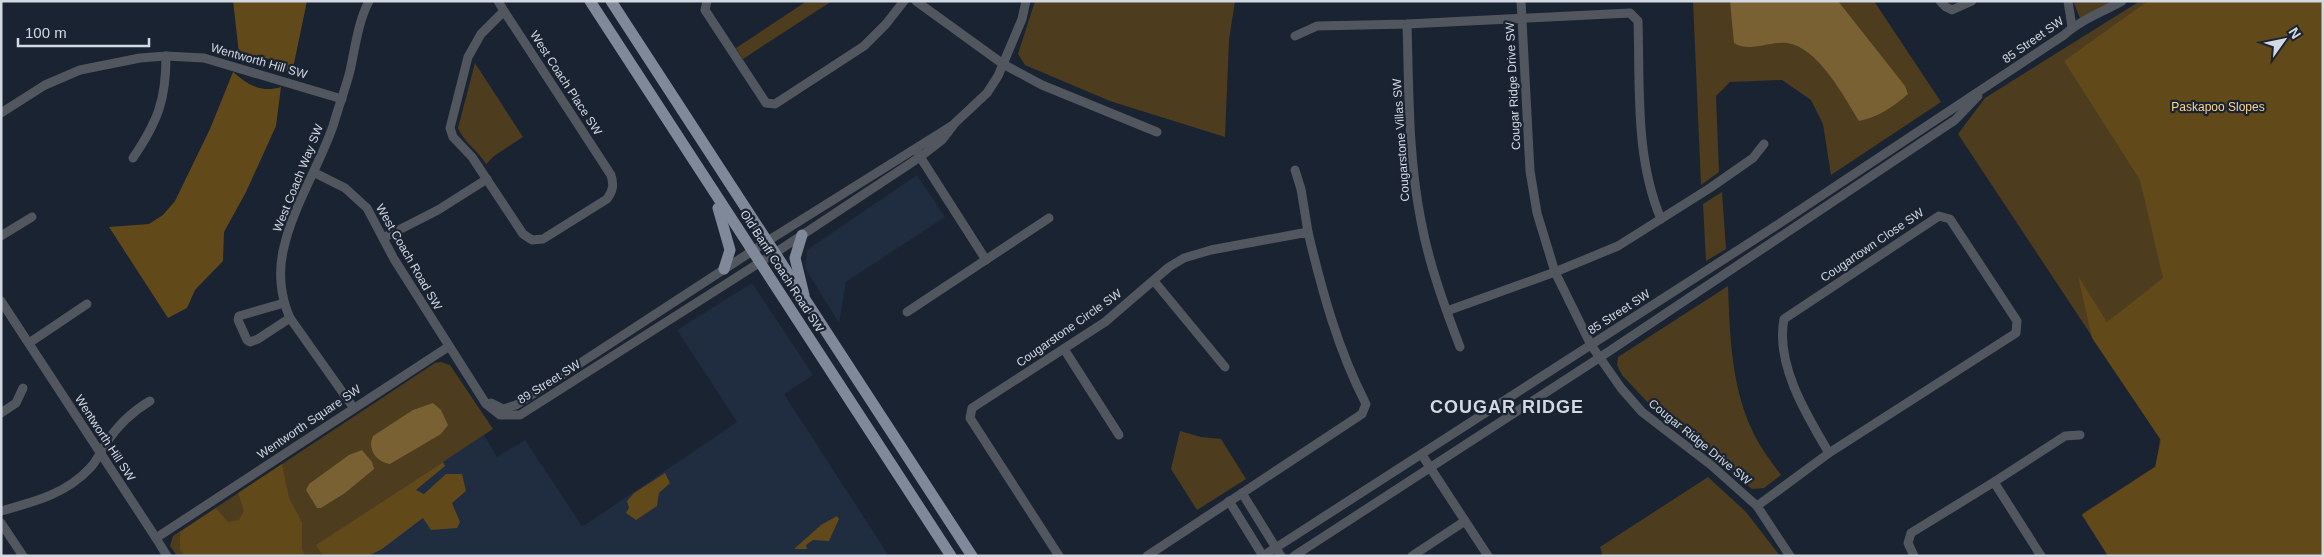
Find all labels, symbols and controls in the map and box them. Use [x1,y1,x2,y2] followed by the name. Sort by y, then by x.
[2000,13,2067,66] street label: 85 Street SW
[18,15,149,47] scale bar
[2259,15,2309,65] north arrow
[1503,21,1523,150] street label: Cougar Ridge Drive SW
[25,24,67,41] text: 100 m
[2285,24,2304,42] text: N
[527,28,605,138] street label: West Coach Place SW
[209,41,310,82] street label: Wentworth Hill SW
[1390,77,1412,202] street label: Cougarstone Villas SW
[2171,100,2265,114] park label: Paskapoo Slopes
[270,122,326,234] street label: West Coach Way SW
[373,202,445,313] street label: West Coach Road SW
[1818,205,1927,285] street label: Cougartown Close SW
[737,207,827,335] street label: Old Banff Coach Road SW
[1014,286,1125,370] street label: Cougarstone Circle SW
[1585,286,1653,337] street label: 85 Street SW
[515,357,584,407] street label: 89 Street SW
[255,382,364,462] street label: Wentworth Square SW
[72,392,138,484] street label: Wentworth Hill SW
[1646,396,1755,488] street label: Cougar Ridge Drive SW
[1430,397,1584,417] district label: COUGAR RIDGE

